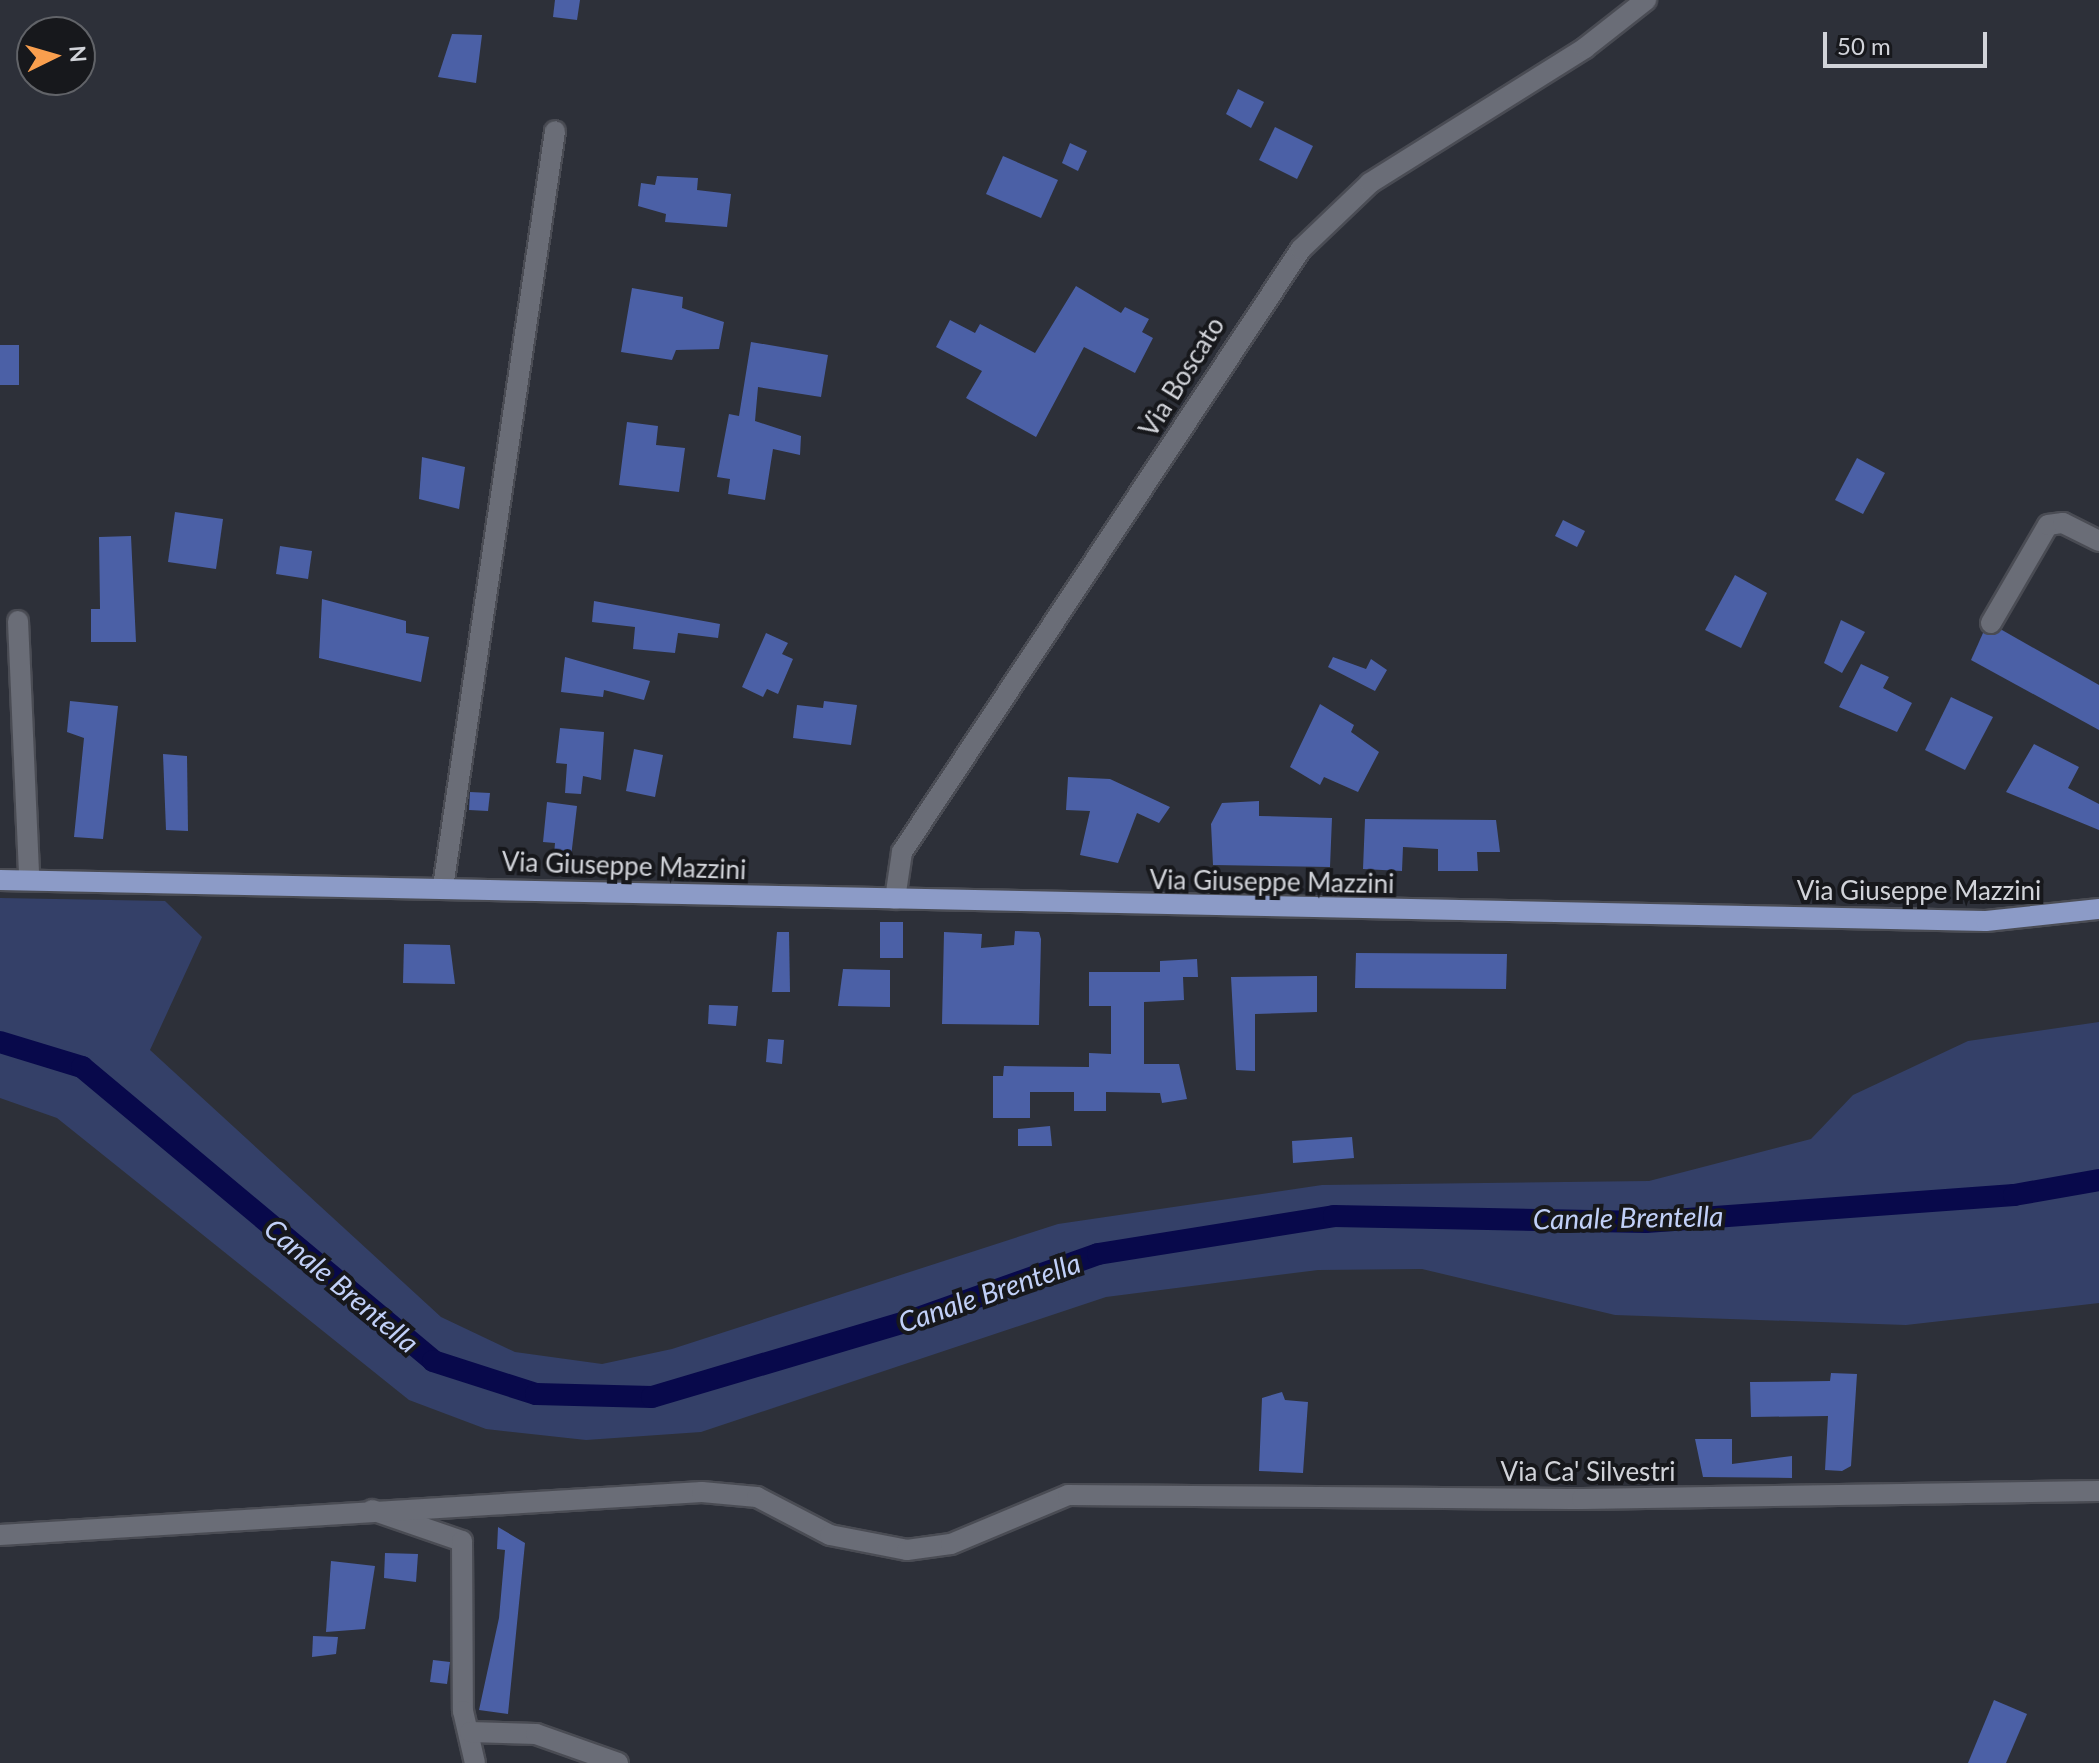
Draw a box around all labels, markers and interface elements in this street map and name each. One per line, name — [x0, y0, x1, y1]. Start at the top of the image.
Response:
north arrow — [16, 16, 96, 96]
scale bar — [1827, 16, 1991, 66]
text: 50 m — [1837, 31, 1891, 60]
text: N — [64, 44, 93, 64]
street label: Via Boscato — [1133, 311, 1231, 443]
street label: Via Giuseppe Mazzini — [501, 846, 747, 886]
street label: Via Giuseppe Mazzini — [1149, 864, 1395, 900]
street label: Via Giuseppe Mazzini — [1797, 875, 2041, 907]
water label: Canale Brentella — [1532, 1199, 1724, 1235]
water label: Canale Brentella — [258, 1211, 426, 1359]
water label: Canale Brentella — [893, 1245, 1085, 1339]
street label: Via Ca' Silvestri — [1501, 1456, 1675, 1488]

